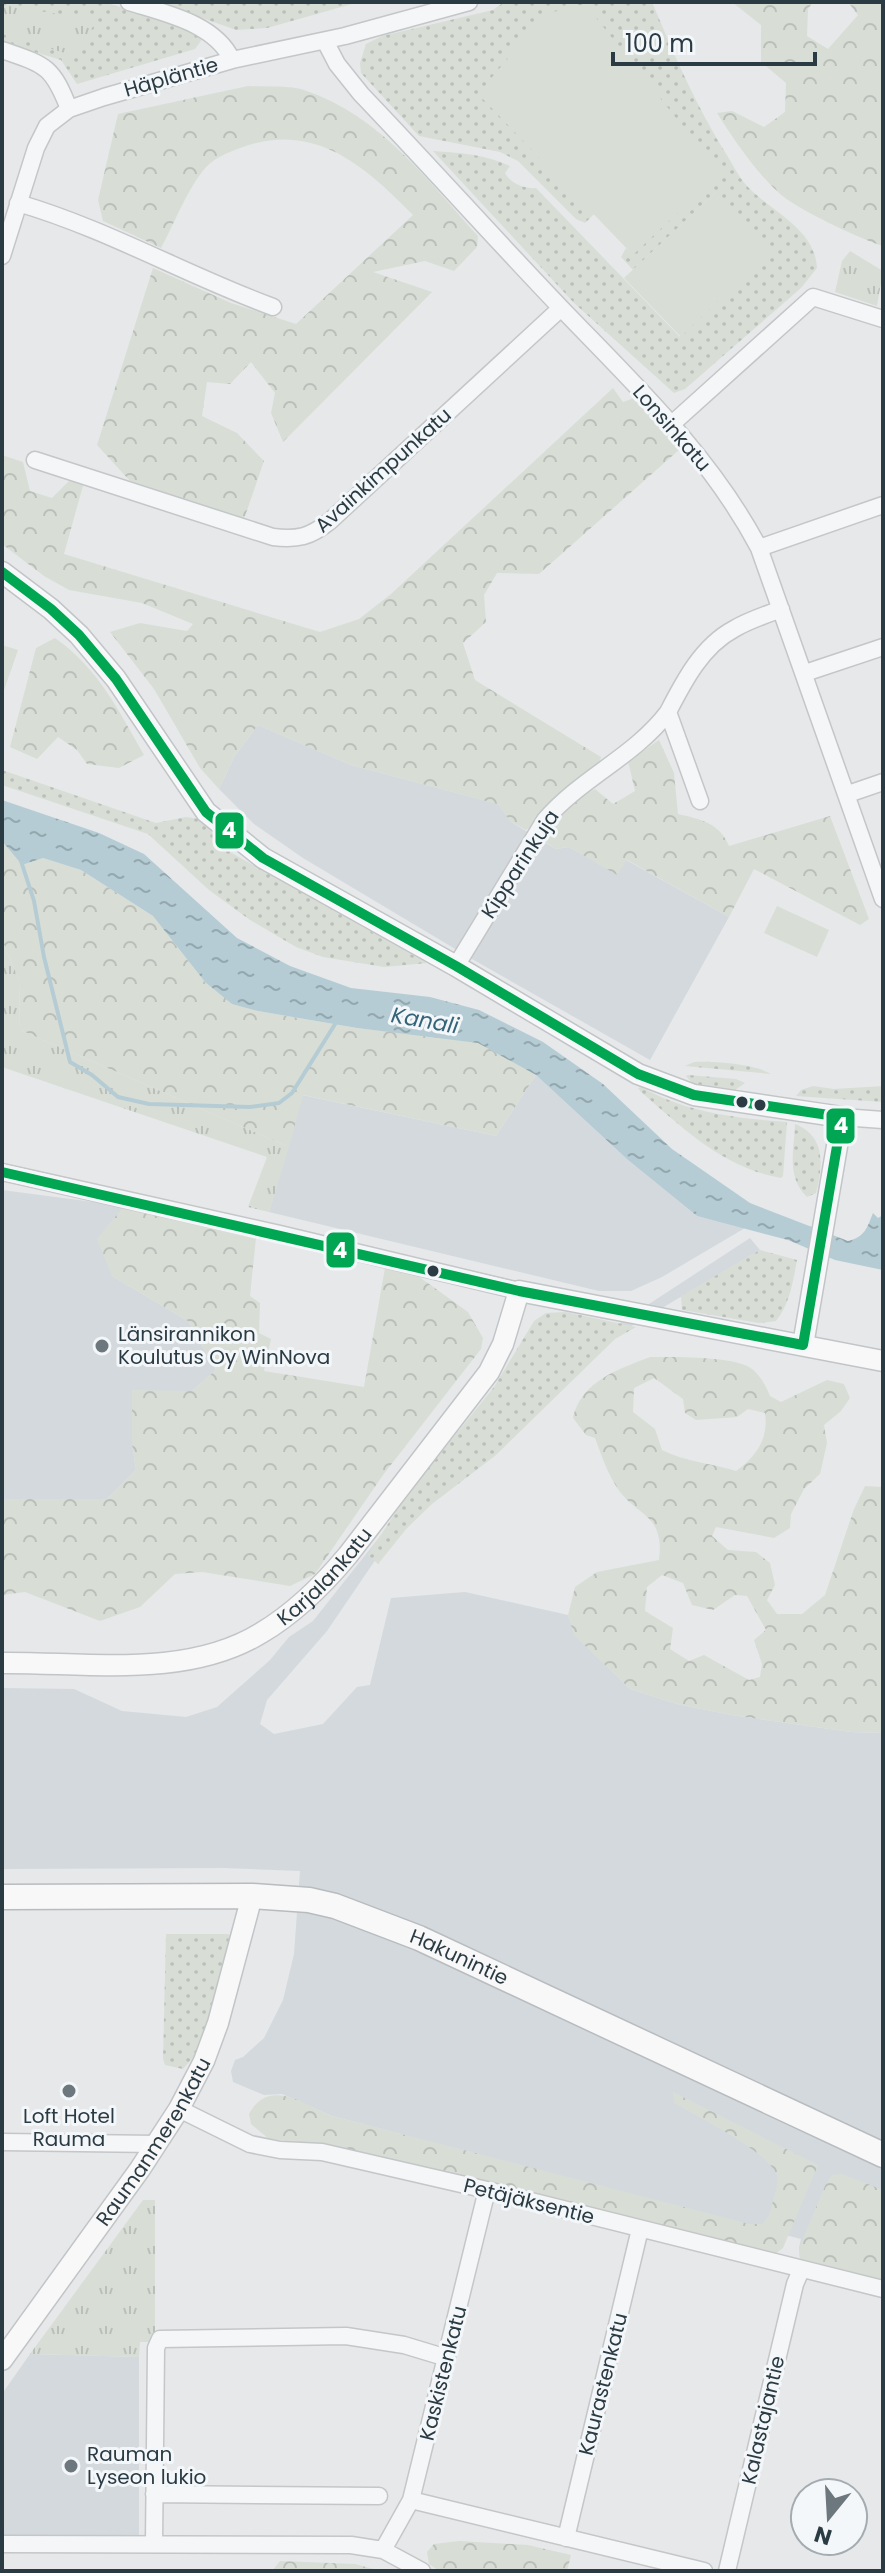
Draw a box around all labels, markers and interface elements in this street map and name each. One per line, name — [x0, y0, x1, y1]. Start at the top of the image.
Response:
scale bar — [613, 16, 815, 66]
text: 100 m — [625, 27, 694, 60]
street label: Häpläntie — [121, 50, 221, 104]
street label: Lonsinkatu — [627, 379, 717, 477]
street label: Avainkimpunkatu — [309, 401, 457, 539]
street label: Kipparinkuja — [474, 804, 566, 924]
line badge: 4 — [214, 811, 245, 850]
text: 4 — [222, 815, 237, 846]
water label: Kanali — [389, 999, 462, 1042]
unlabelled marker — [734, 1094, 750, 1110]
unlabelled marker — [752, 1097, 768, 1113]
line badge: 4 — [825, 1107, 856, 1145]
text: 4 — [834, 1110, 849, 1141]
line badge: 4 — [325, 1231, 356, 1269]
text: 4 — [333, 1235, 348, 1266]
unlabelled marker — [425, 1263, 441, 1279]
place label: Länsirannikon Koulutus Oy WinNova — [118, 1320, 330, 1371]
marker: Länsirannikon Koulutus Oy WinNova — [93, 1337, 111, 1355]
street label: Karjalankatu — [271, 1522, 378, 1632]
street label: Hakunintie — [406, 1922, 513, 1992]
street label: Raumanmerenkatu — [89, 2053, 217, 2232]
marker: Loft Hotel Rauma — [60, 2082, 78, 2100]
place label: Loft Hotel Rauma — [23, 2102, 115, 2153]
street label: Petäjäksentie — [461, 2171, 597, 2231]
street label: Kaskistenkatu — [413, 2303, 473, 2443]
street label: Kaurastenkatu — [572, 2310, 634, 2458]
street label: Kalastajantie — [735, 2353, 791, 2487]
place label: Rauman Lyseon lukio — [87, 2440, 206, 2491]
marker: Rauman Lyseon lukio — [62, 2457, 80, 2475]
north arrow — [789, 2477, 869, 2557]
text: N — [810, 2518, 836, 2553]

